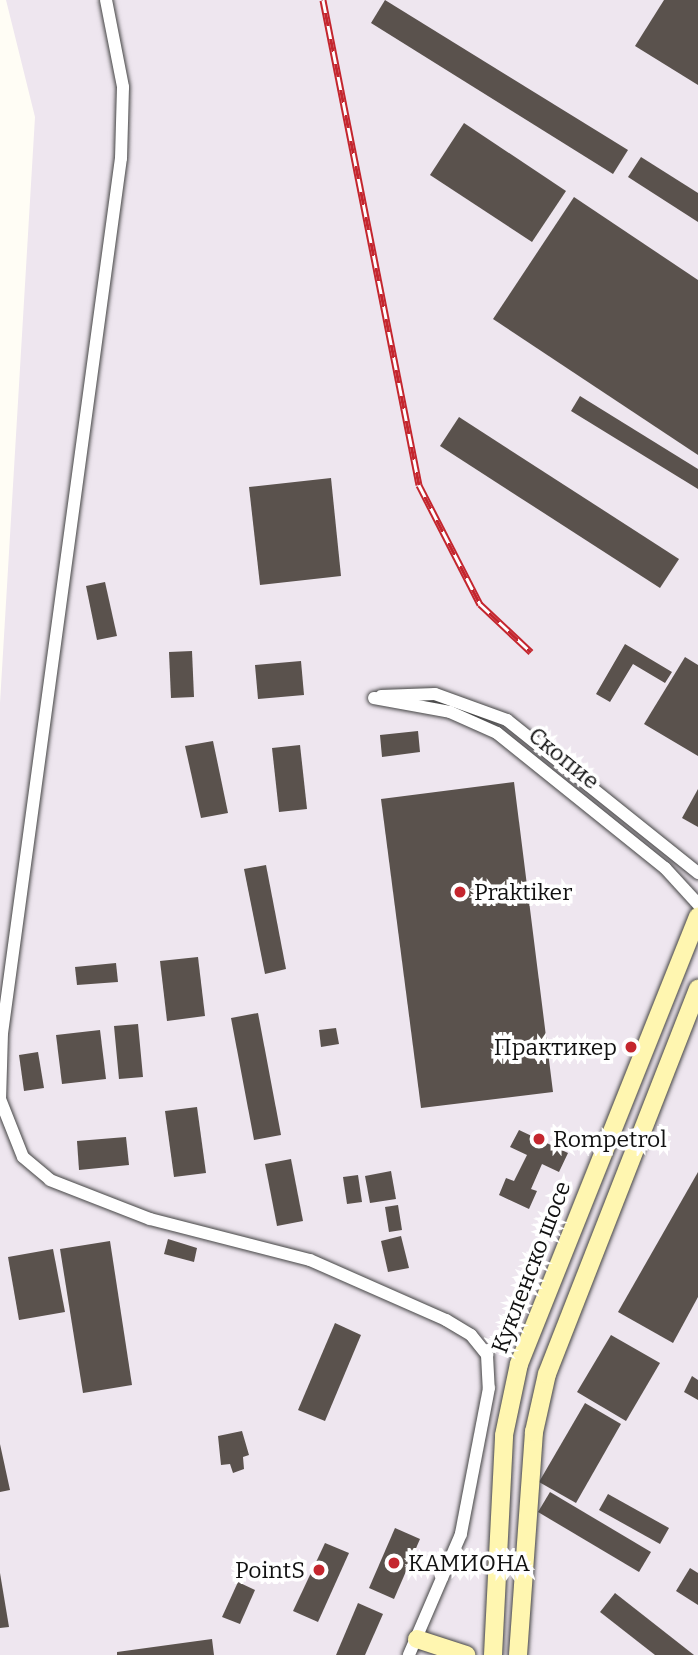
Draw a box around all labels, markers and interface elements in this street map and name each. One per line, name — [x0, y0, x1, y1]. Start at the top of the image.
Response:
street label: Скопие — [523, 721, 605, 795]
place label: Praktiker — [474, 878, 572, 906]
marker: Praktiker — [452, 884, 468, 900]
place label: Практикер — [494, 1033, 617, 1061]
marker: Практикер — [623, 1039, 639, 1055]
place label: Rompetrol — [553, 1125, 667, 1153]
marker: Rompetrol — [531, 1131, 547, 1147]
street label: Кукленско шосе — [486, 1177, 576, 1357]
place label: КАМИОНА — [408, 1549, 530, 1577]
marker: КАМИОНА — [386, 1555, 402, 1571]
place label: PointS — [235, 1556, 305, 1584]
marker: PointS — [311, 1562, 327, 1578]

